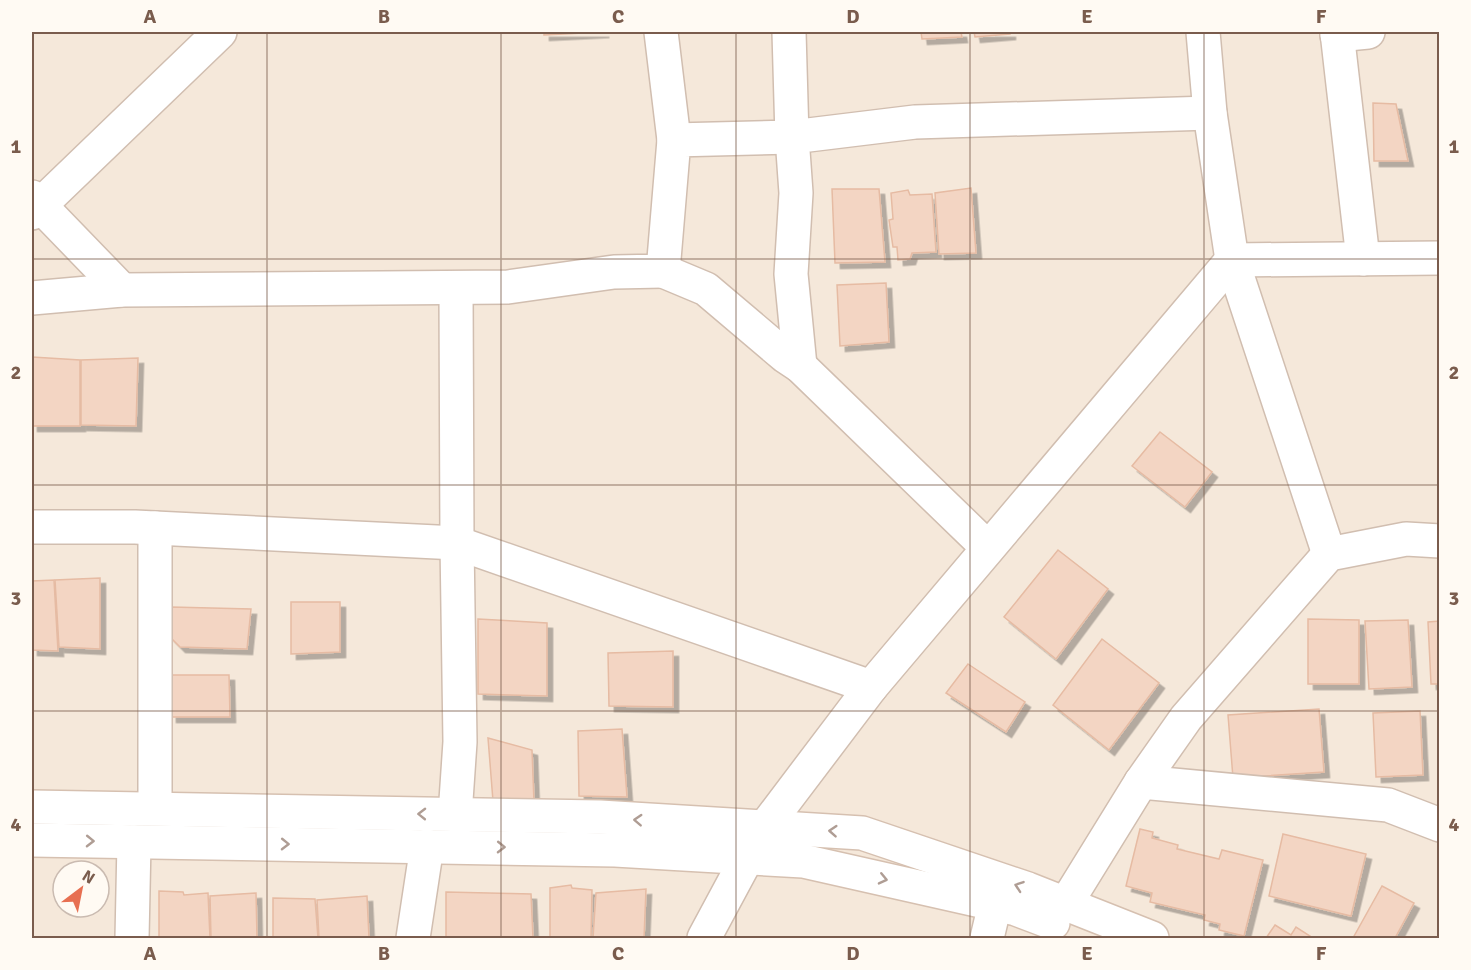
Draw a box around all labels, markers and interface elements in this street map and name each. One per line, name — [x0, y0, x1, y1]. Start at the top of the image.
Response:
text: A — [144, 4, 157, 29]
text: B — [378, 4, 390, 29]
text: C — [612, 4, 624, 29]
text: D — [846, 4, 860, 29]
text: E — [1081, 4, 1093, 29]
text: F — [1316, 4, 1327, 29]
text: 1 — [11, 134, 22, 159]
text: 1 — [1449, 134, 1460, 159]
text: 2 — [11, 360, 21, 385]
text: 2 — [1449, 360, 1459, 385]
text: 3 — [11, 586, 21, 611]
text: 3 — [1449, 586, 1459, 611]
one-way arrow — [418, 808, 427, 820]
text: 4 — [11, 812, 22, 837]
text: 4 — [1449, 812, 1460, 837]
one-way arrow — [634, 813, 643, 826]
one-way arrow — [828, 825, 837, 838]
one-way arrow — [85, 835, 94, 847]
one-way arrow — [280, 838, 289, 850]
one-way arrow — [496, 841, 505, 854]
north arrow — [51, 859, 111, 919]
text: N — [78, 866, 98, 889]
one-way arrow — [877, 872, 887, 885]
one-way arrow — [1014, 881, 1025, 893]
text: A — [144, 941, 157, 966]
text: B — [378, 941, 390, 966]
text: C — [612, 941, 624, 966]
text: D — [846, 941, 860, 966]
text: E — [1081, 941, 1093, 966]
text: F — [1316, 941, 1327, 966]

